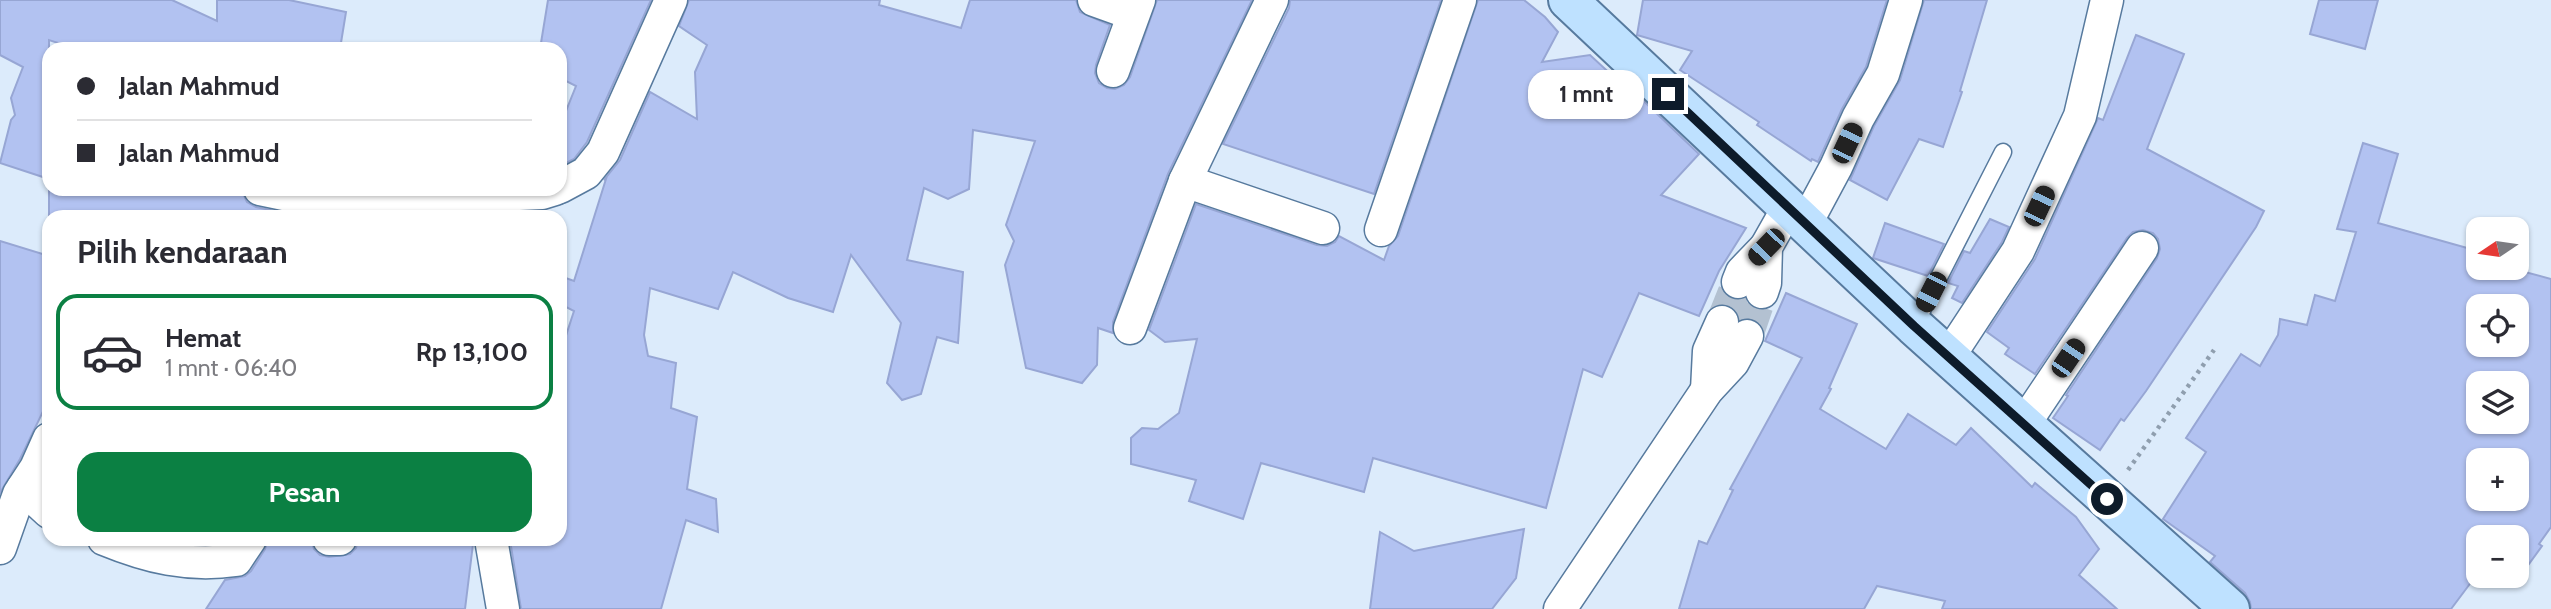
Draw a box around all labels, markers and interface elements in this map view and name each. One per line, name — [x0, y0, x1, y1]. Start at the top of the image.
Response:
text: Jalan Mahmud — [119, 70, 279, 102]
callout: 1 mnt — [1528, 70, 1644, 119]
route end — [1652, 78, 1684, 110]
text: 1 mnt — [1559, 80, 1613, 108]
car — [1829, 120, 1866, 166]
text: Jalan Mahmud — [119, 137, 279, 169]
car — [2021, 183, 2058, 229]
north arrow — [2466, 217, 2529, 280]
map controls — [2466, 217, 2529, 588]
car — [1744, 225, 1789, 269]
text: Pilih kendaraan — [77, 232, 288, 271]
car — [1913, 269, 1950, 315]
button: locate — [2466, 294, 2529, 357]
icon: car — [81, 321, 144, 384]
text: Hemat — [165, 322, 241, 354]
car — [2048, 335, 2089, 381]
text: Rp 13,100 — [416, 336, 528, 368]
text: 1 mnt · 06:40 — [165, 354, 297, 382]
button: layers — [2466, 371, 2529, 434]
button: + — [2466, 448, 2529, 511]
button: Pesan — [77, 452, 532, 532]
route start — [2091, 483, 2123, 515]
button: − — [2466, 525, 2529, 588]

